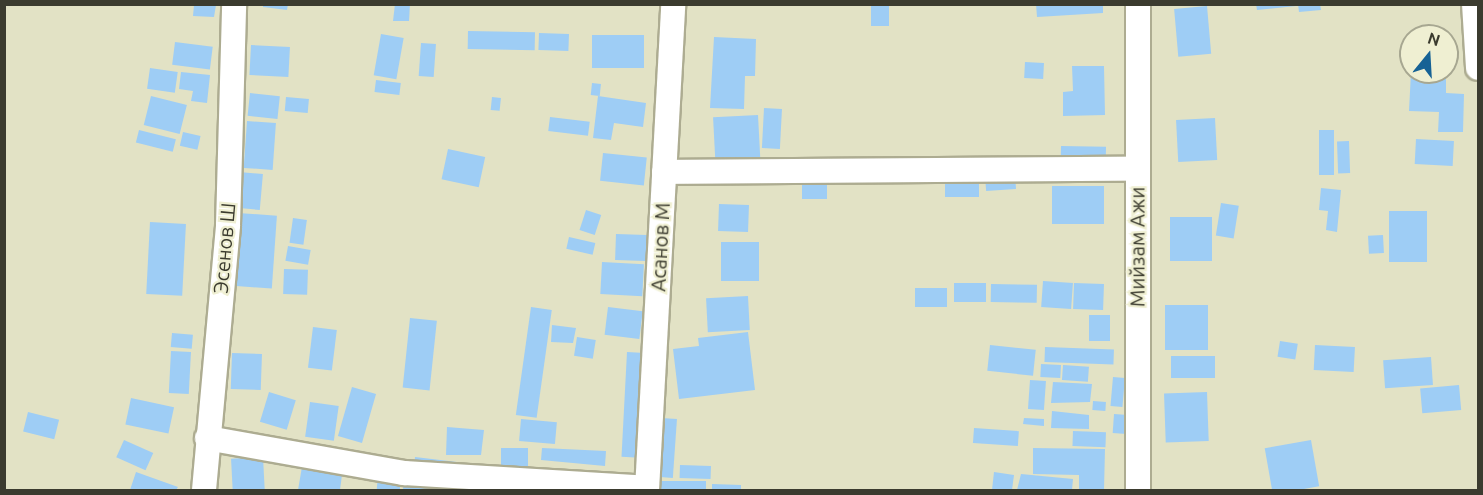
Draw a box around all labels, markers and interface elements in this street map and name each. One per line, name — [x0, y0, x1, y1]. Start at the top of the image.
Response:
north arrow — [1399, 24, 1459, 84]
text: N — [1425, 28, 1442, 49]
street label: Мийзам Ажи — [1125, 187, 1149, 307]
street label: Эсенов Ш — [208, 202, 240, 294]
street label: Асанов М — [646, 202, 674, 292]

